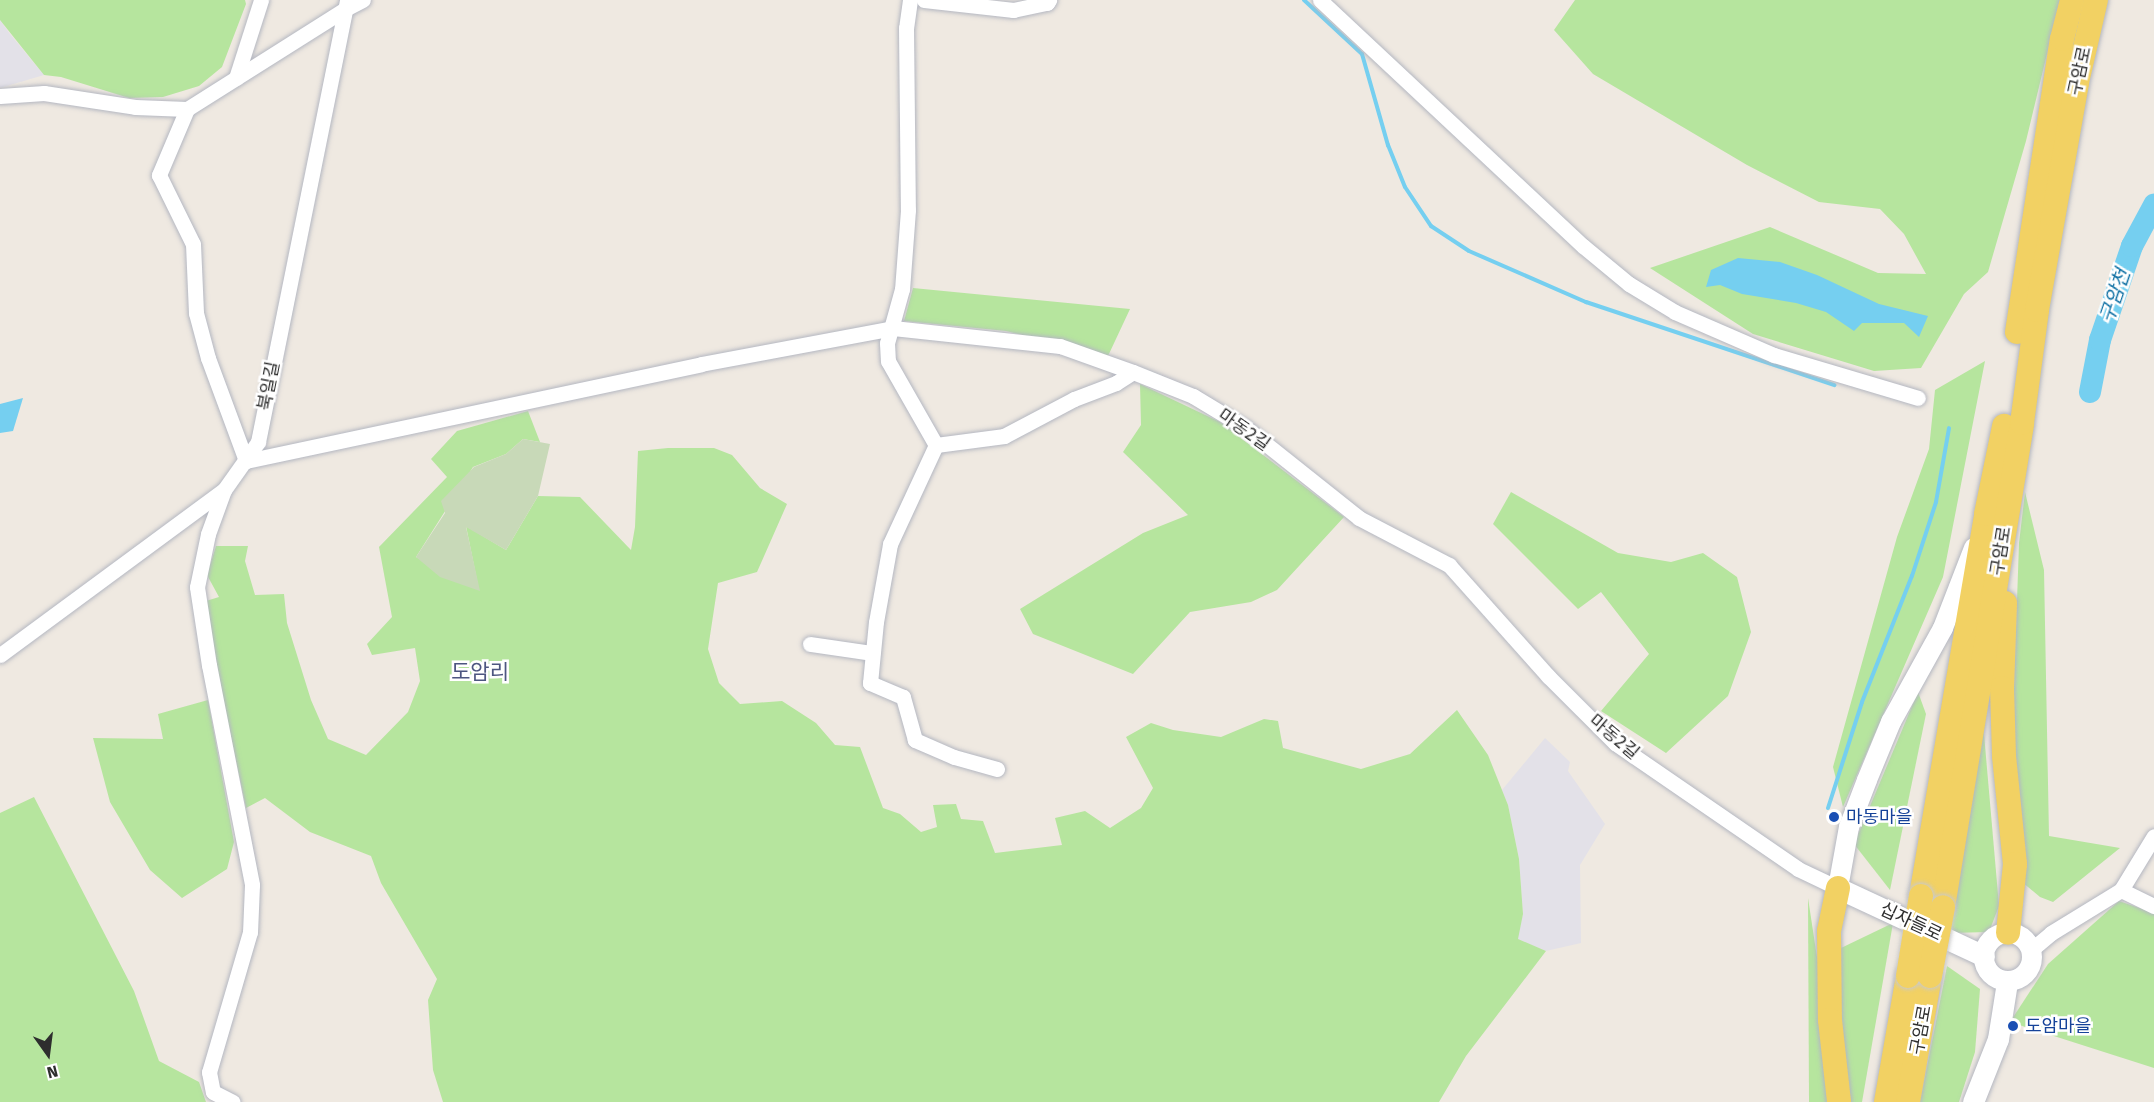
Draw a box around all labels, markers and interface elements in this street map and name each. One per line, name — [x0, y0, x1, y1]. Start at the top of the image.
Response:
street label: 구암로 — [2064, 44, 2096, 98]
water label: 구암천 — [2095, 266, 2135, 326]
street label: 북일길 — [254, 360, 284, 412]
street label: 마동2길 — [1214, 404, 1274, 456]
street label: 구암로 — [1986, 525, 2016, 577]
district label: 도암리 — [451, 659, 509, 685]
street label: 마동2길 — [1585, 710, 1643, 764]
place label: 마동마을 — [1846, 806, 1912, 828]
marker: 마동마을 — [1827, 810, 1841, 824]
street label: 십자들로 — [1876, 898, 1946, 946]
street label: 구암로 — [1906, 1004, 1936, 1056]
place label: 도암마을 — [2025, 1015, 2091, 1037]
marker: 도암마을 — [2006, 1019, 2020, 1033]
north arrow — [18, 1024, 78, 1084]
text: N — [45, 1061, 60, 1082]

